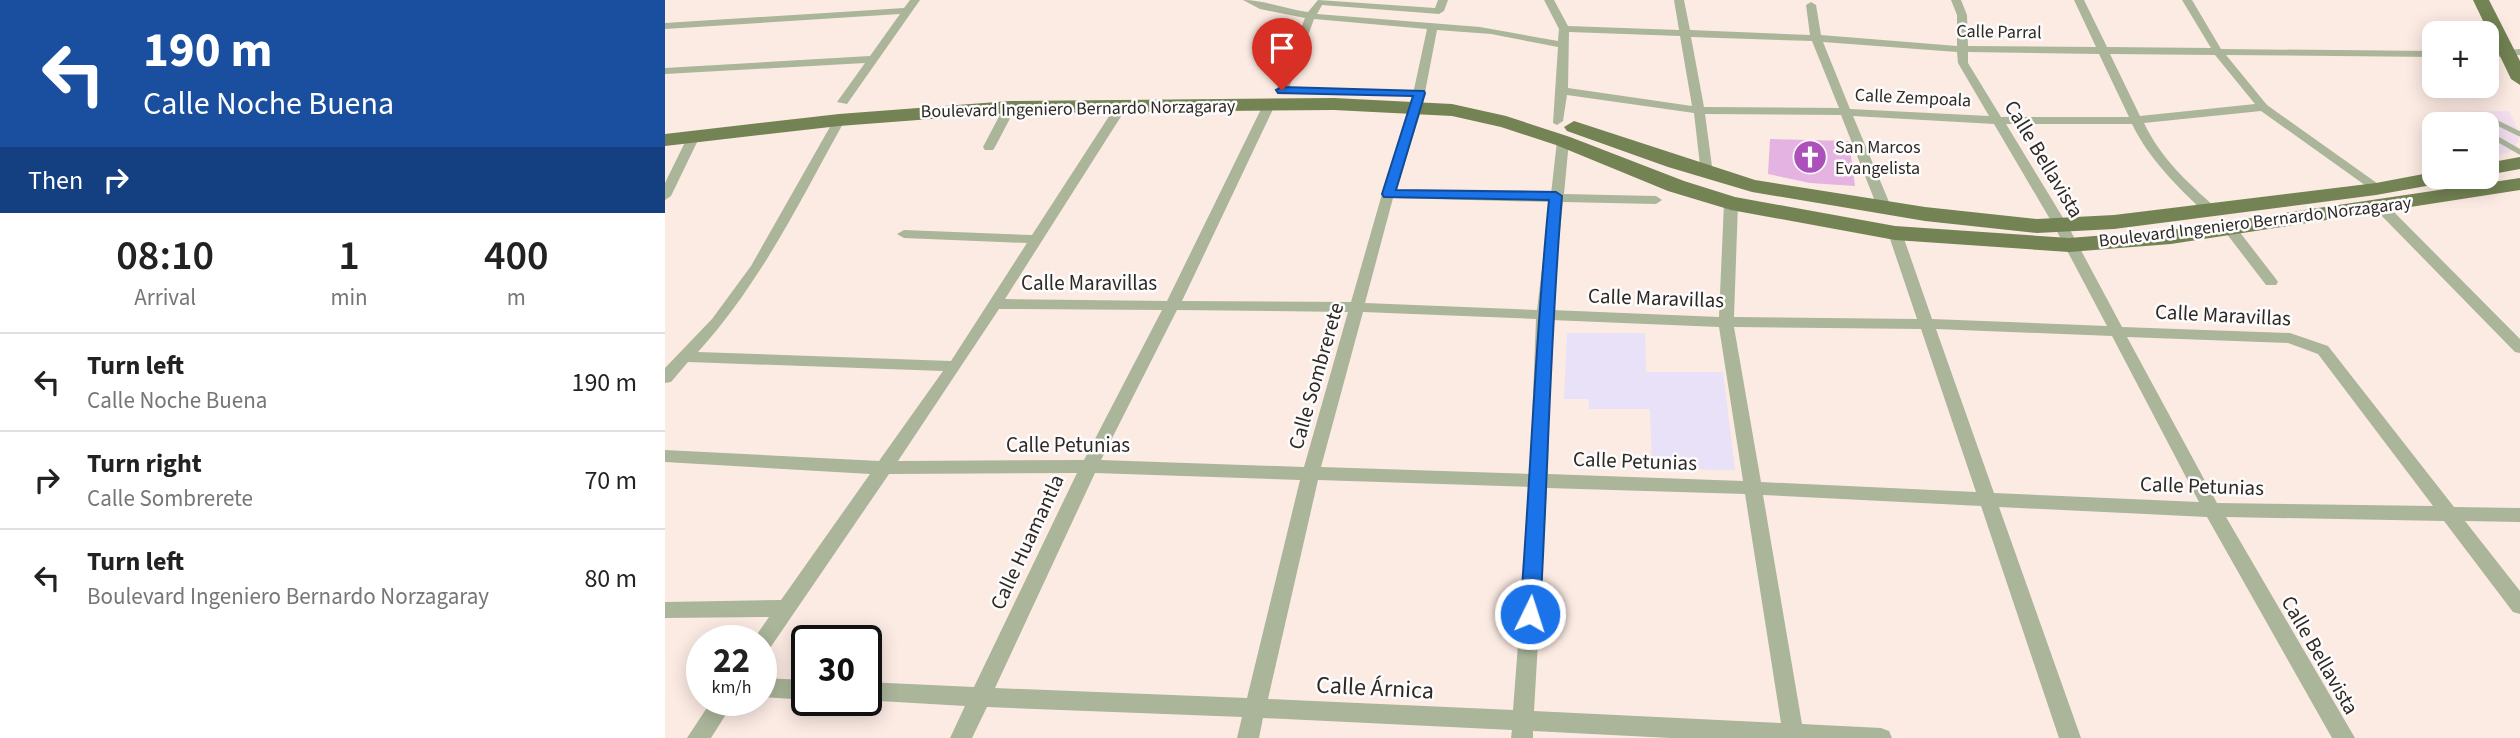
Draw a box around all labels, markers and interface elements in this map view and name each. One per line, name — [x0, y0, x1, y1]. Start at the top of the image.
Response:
text: 190 m — [143, 16, 272, 86]
pin — [1252, 18, 1312, 90]
street label: Calle Parral — [1956, 19, 2042, 45]
map controls — [2422, 21, 2499, 189]
button: + — [2422, 21, 2499, 98]
icon: left — [28, 28, 119, 119]
icon: arrive — [1263, 29, 1301, 67]
text: Calle Noche Buena — [143, 81, 394, 127]
street label: Calle Zempoala — [1854, 82, 1972, 114]
street label: Boulevard Ingeniero Bernardo Norzagaray — [921, 94, 1236, 124]
street label: Calle Bellavista — [1997, 94, 2091, 224]
button: − — [2422, 112, 2499, 189]
place label: San Marcos Evangelista — [1835, 135, 1920, 181]
church icon: San Marcos Evangelista — [1791, 138, 1829, 176]
icon: right — [97, 161, 135, 199]
text: Then — [28, 162, 83, 199]
street label: Boulevard Ingeniero Bernardo Norzagaray — [2097, 190, 2413, 254]
text: 08:10 — [116, 226, 214, 286]
text: 1 — [338, 226, 360, 286]
text: 400 — [484, 226, 549, 286]
street label: Calle Maravillas — [1021, 268, 1157, 298]
text: Arrival — [134, 281, 196, 314]
text: min — [330, 281, 368, 314]
text: m — [507, 281, 526, 314]
street label: Calle Maravillas — [1587, 281, 1725, 315]
street label: Calle Maravillas — [2154, 296, 2292, 334]
street label: Calle Sombrerete — [1281, 299, 1351, 453]
text: Turn left — [87, 347, 184, 384]
icon: left — [28, 363, 66, 401]
text: 190 m — [571, 364, 637, 401]
text: Calle Noche Buena — [87, 384, 267, 417]
street label: Calle Petunias — [1006, 430, 1130, 460]
street label: Calle Petunias — [1572, 444, 1698, 478]
text: Turn right — [87, 445, 202, 482]
icon: right — [28, 461, 66, 499]
text: 70 m — [584, 462, 637, 499]
street label: Calle Huamantla — [983, 469, 1071, 615]
street label: Calle Petunias — [2139, 469, 2265, 503]
text: Calle Sombrerete — [87, 482, 253, 515]
text: Turn left — [87, 543, 184, 580]
icon: left — [28, 559, 66, 597]
text: 80 m — [584, 560, 637, 597]
position arrow — [1493, 577, 1567, 651]
text: Boulevard Ingeniero Bernardo Norzagaray — [87, 580, 489, 613]
street label: Calle Bellavista — [2274, 590, 2366, 720]
speed limit sign: 30 — [791, 625, 882, 716]
text: 22 — [713, 636, 750, 686]
street label: Calle Árnica — [1315, 667, 1435, 709]
text: km/h — [712, 675, 751, 700]

